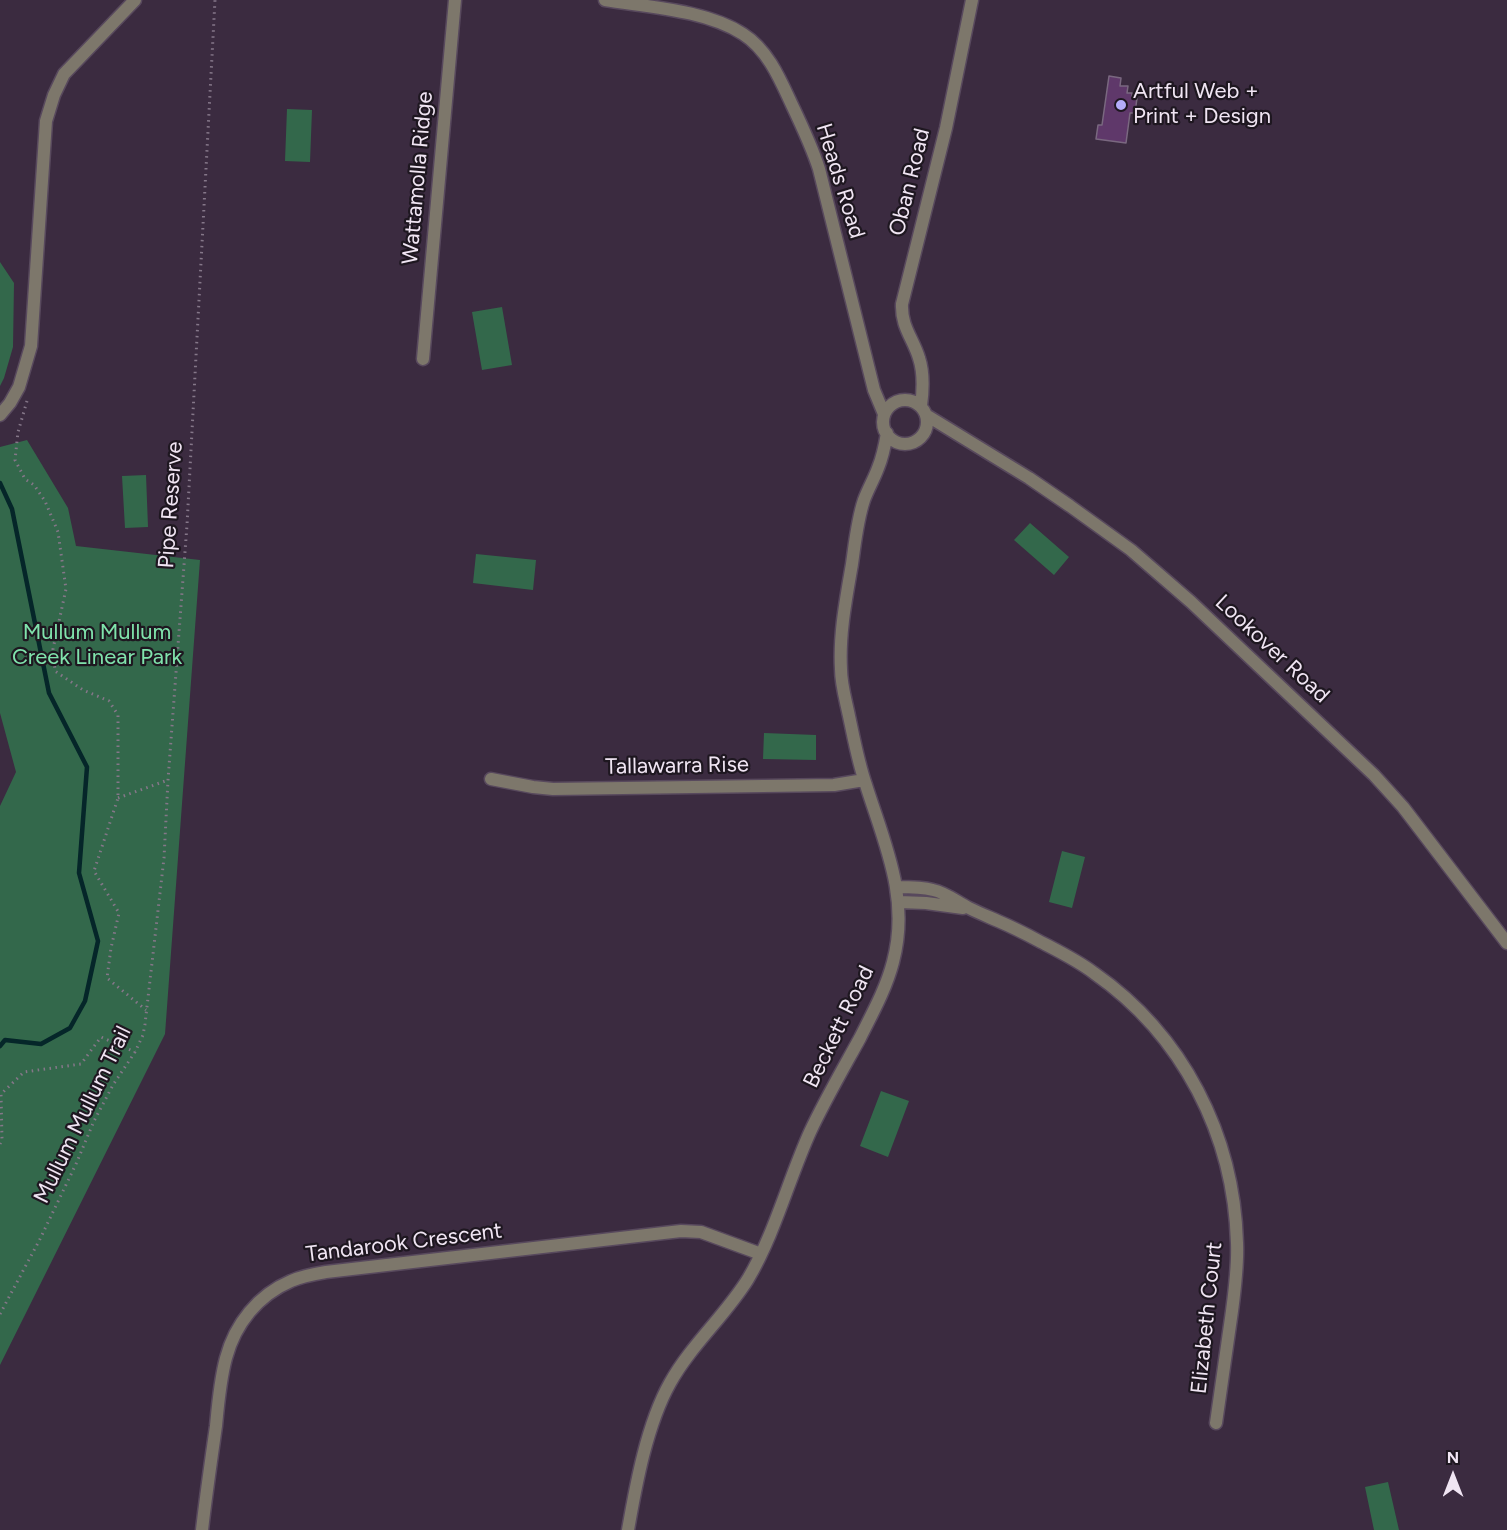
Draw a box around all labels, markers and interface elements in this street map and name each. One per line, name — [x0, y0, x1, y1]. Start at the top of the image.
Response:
place label: Artful Web + Print + Design — [1133, 79, 1271, 130]
street label: Wattamolla Ridge — [397, 90, 439, 266]
marker: Artful Web + Print + Design — [1114, 98, 1128, 112]
street label: Heads Road — [810, 120, 870, 242]
street label: Oban Road — [884, 126, 936, 238]
street label: Pipe Reserve — [153, 441, 189, 569]
street label: Lookover Road — [1209, 589, 1335, 709]
park label: Mullum Mullum Creek Linear Park — [12, 620, 182, 672]
street label: Tallawarra Rise — [605, 752, 749, 780]
street label: Beckett Road — [798, 962, 880, 1092]
street label: Mullum Mullum Trail — [29, 1022, 137, 1208]
street label: Tandarook Crescent — [304, 1218, 504, 1268]
street label: Elizabeth Court — [1186, 1241, 1228, 1395]
north arrow — [1423, 1446, 1483, 1506]
text: N — [1447, 1448, 1459, 1467]

